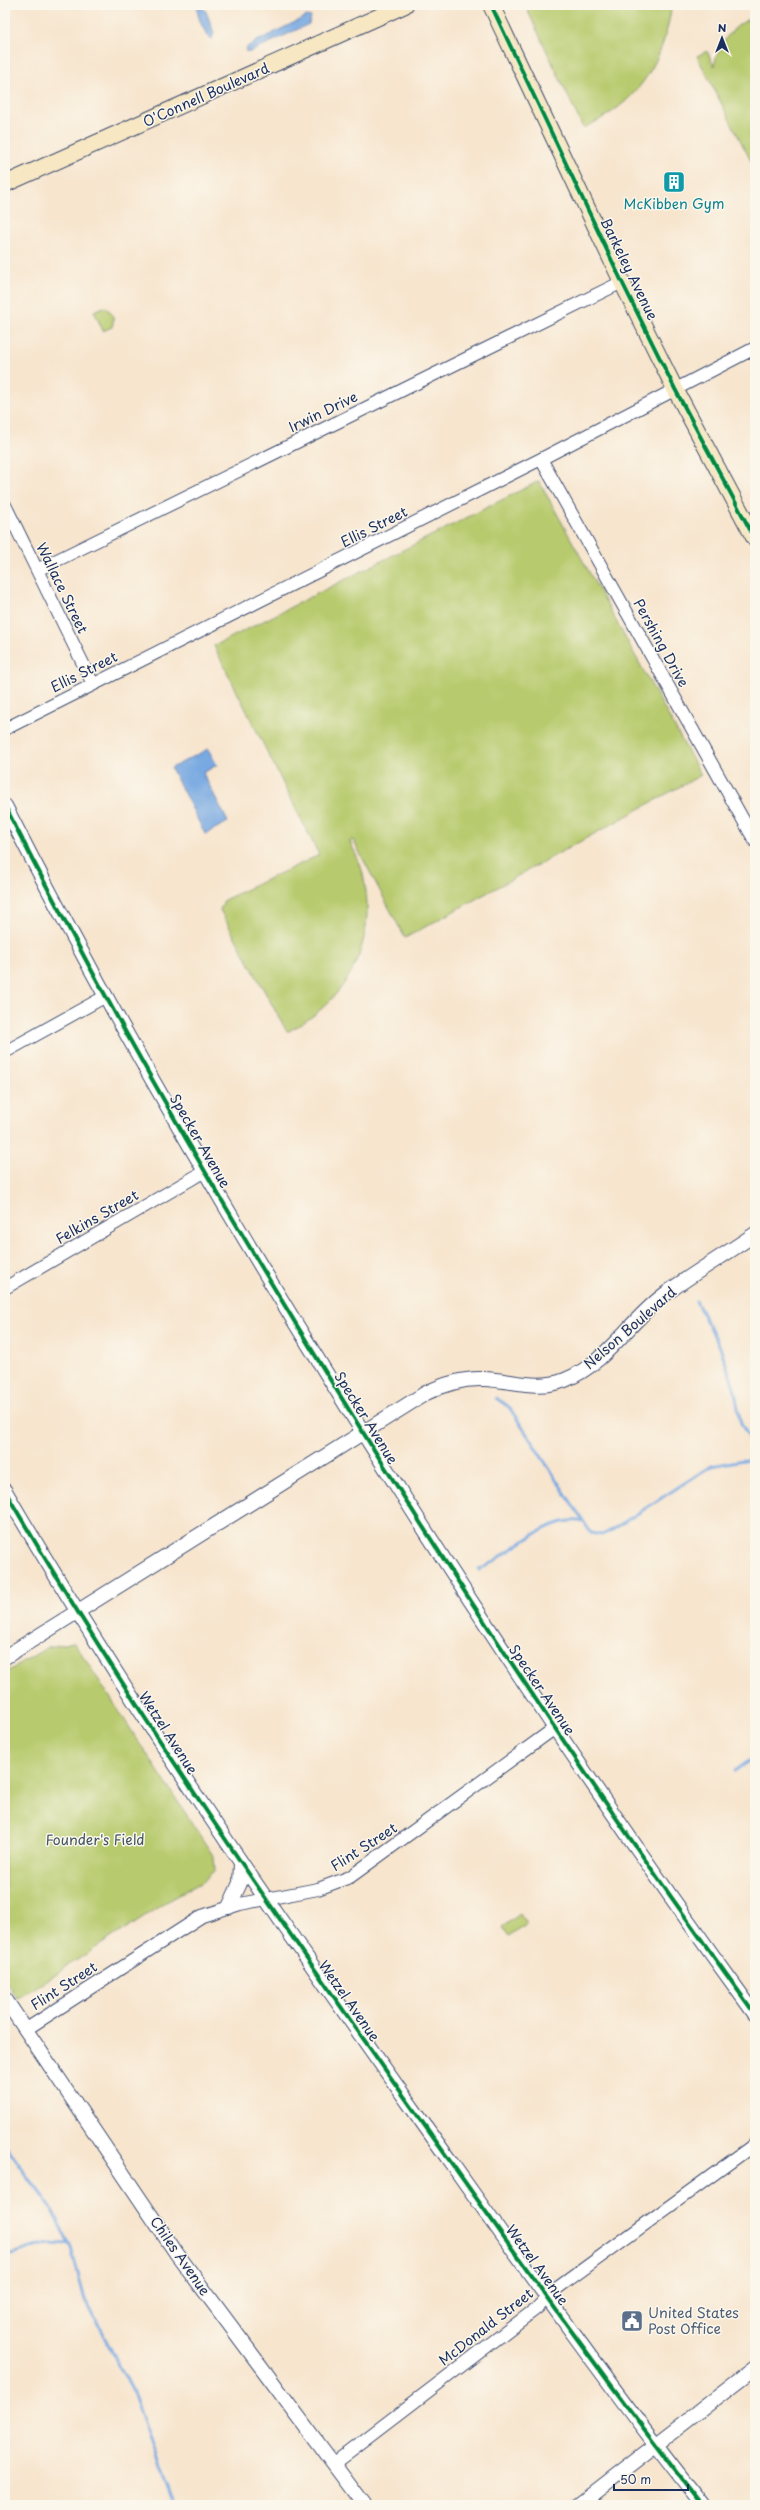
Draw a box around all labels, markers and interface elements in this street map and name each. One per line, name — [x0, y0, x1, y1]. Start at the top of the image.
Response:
north arrow — [702, 18, 742, 58]
text: N — [718, 19, 727, 36]
street label: O'Connell Boulevard — [139, 57, 273, 132]
building icon: McKibben Gym — [661, 169, 687, 195]
place label: McKibben Gym — [624, 193, 724, 214]
street label: Barkeley Avenue — [596, 214, 664, 324]
street label: Irwin Drive — [285, 386, 361, 437]
street label: Ellis Street — [337, 501, 411, 552]
street label: Wallace Street — [31, 539, 94, 637]
street label: Pershing Drive — [629, 595, 694, 691]
street label: Ellis Street — [47, 646, 121, 697]
street label: Specker Avenue — [165, 1090, 236, 1192]
street label: Felkins Street — [51, 1184, 142, 1249]
street label: Nelson Boulevard — [579, 1281, 681, 1374]
street label: Specker Avenue — [330, 1367, 404, 1468]
street label: Specker Avenue — [504, 1640, 581, 1740]
street label: Wetzel Avenue — [134, 1687, 203, 1779]
street label: Flint Street — [326, 1817, 401, 1876]
park label: Founder's Field — [45, 1829, 145, 1850]
street label: Flint Street — [26, 1956, 101, 2015]
street label: Wetzel Avenue — [314, 1956, 385, 2046]
street label: Chiles Avenue — [145, 2212, 216, 2300]
street label: Wetzel Avenue — [501, 2220, 574, 2310]
street label: McDonald Street — [434, 2283, 538, 2370]
place label: United States Post Office — [648, 2302, 739, 2339]
public building icon: United States Post Office — [619, 2308, 645, 2334]
scale bar — [614, 2466, 688, 2492]
text: 50 m — [620, 2470, 651, 2488]

